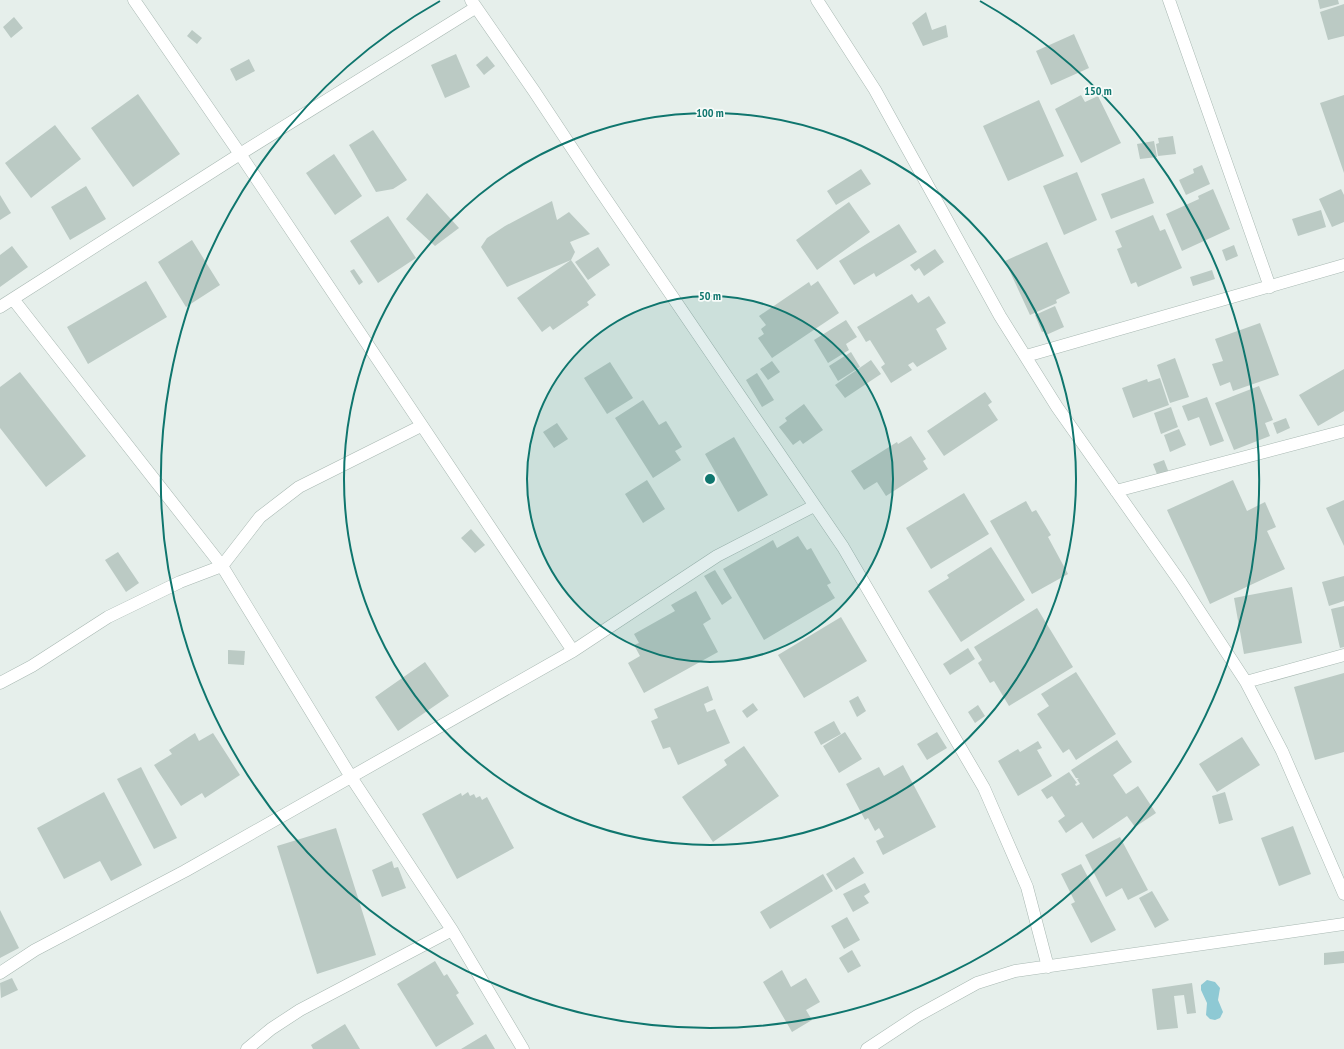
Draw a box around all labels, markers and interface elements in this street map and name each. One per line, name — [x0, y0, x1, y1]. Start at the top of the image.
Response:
text: 150 m — [1084, 83, 1112, 98]
text: 100 m — [696, 105, 724, 120]
text: 50 m — [699, 288, 721, 303]
centre of rings — [703, 472, 717, 486]

